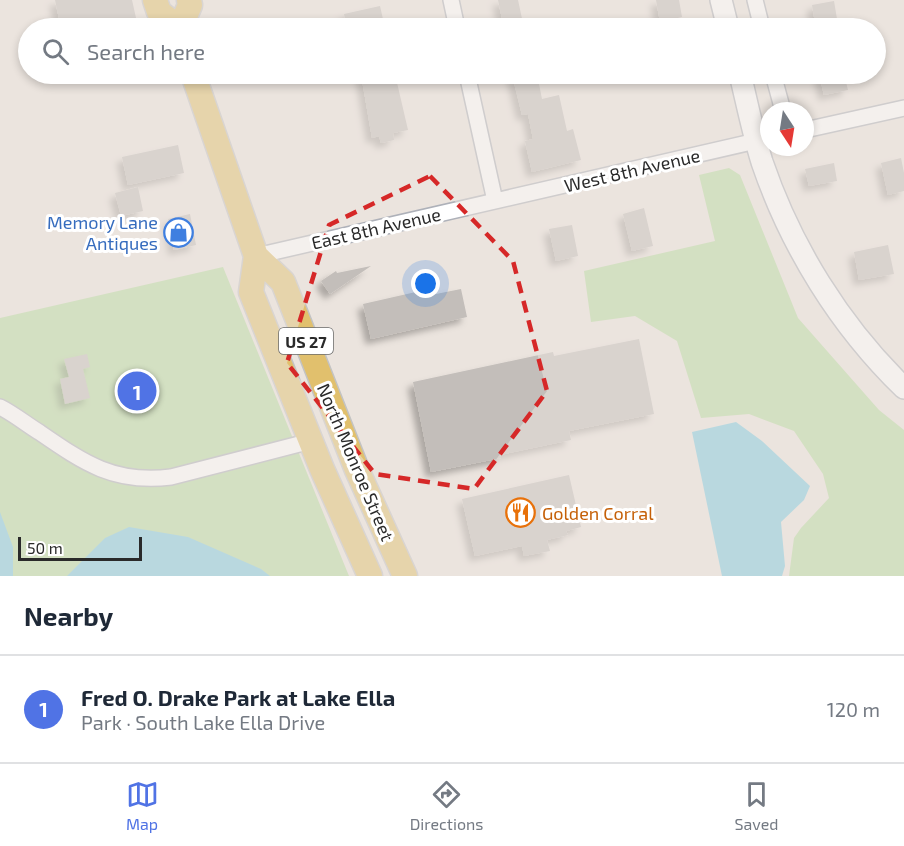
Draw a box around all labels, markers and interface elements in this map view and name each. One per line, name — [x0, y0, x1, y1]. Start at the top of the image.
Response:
search box — [18, 18, 886, 84]
icon: search — [39, 35, 72, 68]
text: Search here — [87, 38, 205, 64]
north arrow — [760, 102, 814, 156]
street label: West 8th Avenue — [562, 144, 702, 196]
street label: East 8th Avenue — [309, 202, 443, 254]
place label: Memory Lane Antiques — [47, 211, 158, 254]
shop icon: Memory Lane Antiques — [163, 216, 195, 248]
your location — [411, 269, 440, 298]
road number: US 27 — [279, 328, 333, 354]
pin: 1 — [118, 368, 156, 414]
street label: North Monroe Street — [313, 380, 399, 544]
restaurant icon: Golden Corral — [505, 497, 537, 529]
place label: Golden Corral — [542, 502, 654, 524]
scale bar — [18, 534, 142, 562]
text: 50 m — [27, 538, 63, 557]
text: Nearby — [24, 600, 113, 631]
text: Fred O. Drake Park at Lake Ella — [81, 684, 395, 710]
text: 1 — [39, 697, 48, 721]
text: 120 m — [827, 697, 880, 721]
text: Park · South Lake Ella Drive — [81, 710, 325, 734]
tab: Map — [126, 778, 159, 833]
tab: Directions — [410, 778, 483, 833]
tab: Saved — [735, 778, 778, 833]

